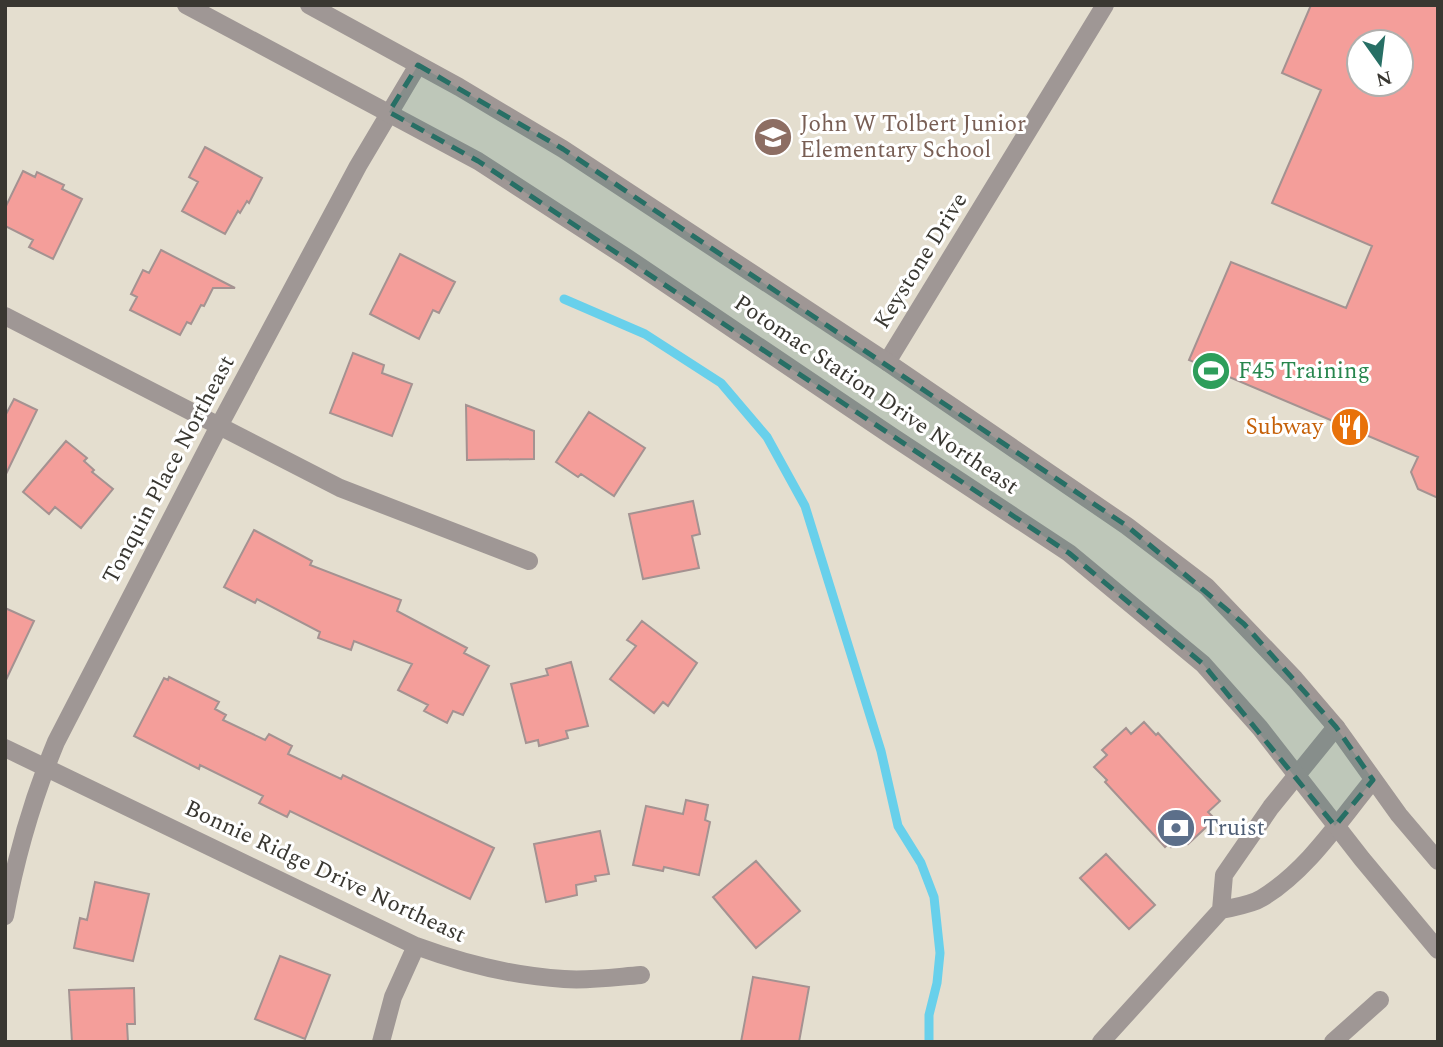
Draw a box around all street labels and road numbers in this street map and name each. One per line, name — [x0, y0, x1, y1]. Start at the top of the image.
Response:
street label: Keystone Drive — [865, 186, 977, 336]
street label: Potomac Station Drive Northeast — [726, 286, 1026, 504]
street label: Tonquin Place Northeast — [94, 349, 244, 591]
street label: Bonnie Ridge Drive Northeast — [179, 791, 471, 953]

